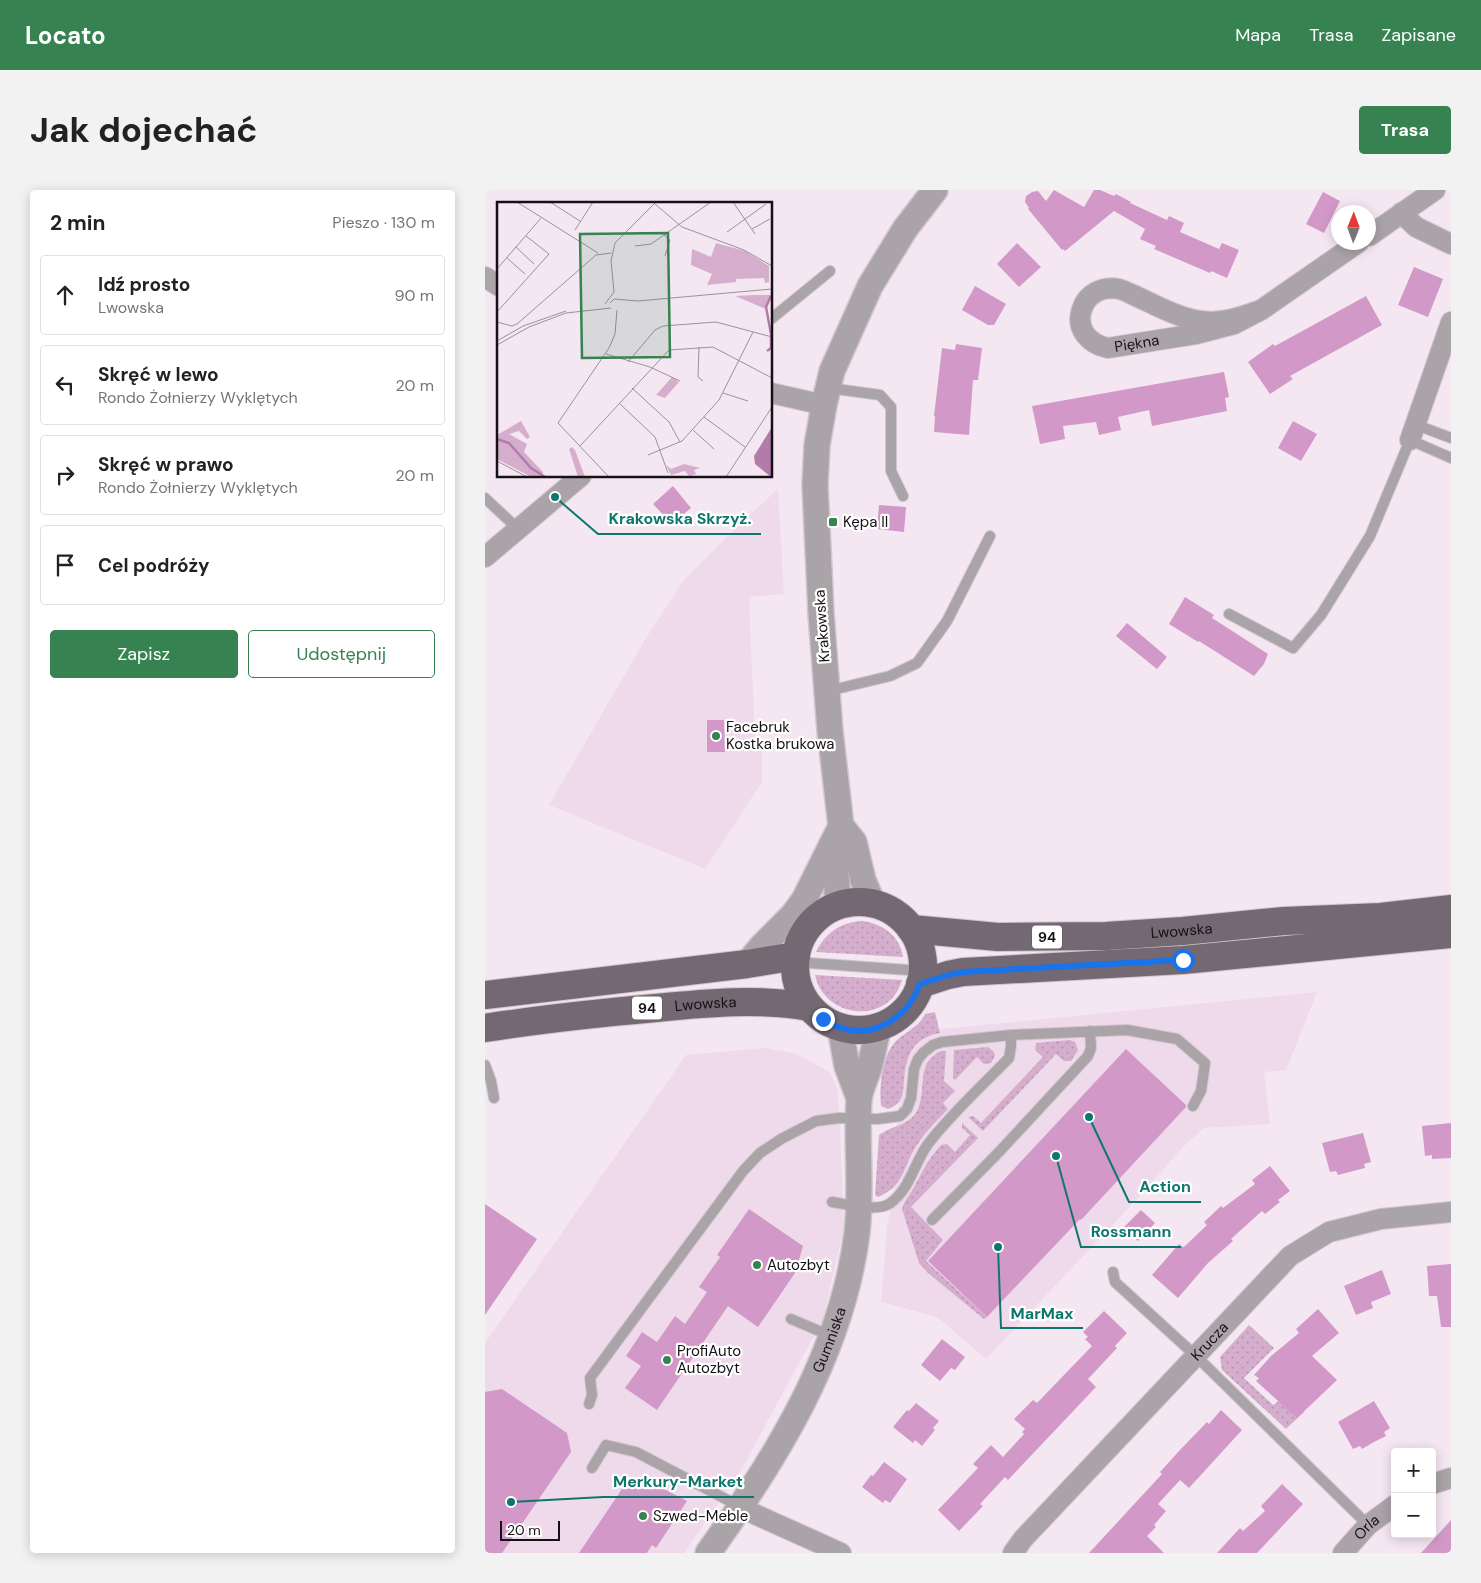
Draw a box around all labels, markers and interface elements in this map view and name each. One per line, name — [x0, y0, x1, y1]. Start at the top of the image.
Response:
text: Locato — [25, 20, 106, 51]
text: Mapa — [1235, 23, 1281, 47]
text: Trasa — [1309, 23, 1353, 47]
text: Zapisane — [1381, 23, 1456, 47]
button: Trasa — [1359, 106, 1451, 154]
text: Jak dojechać — [30, 107, 257, 153]
inset map — [497, 202, 773, 478]
north arrow — [1331, 205, 1376, 250]
text: 2 min — [50, 209, 106, 237]
text: Pieszo · 130 m — [332, 212, 435, 233]
text: Idź prosto — [98, 272, 190, 297]
icon: ahead — [51, 281, 79, 309]
text: 90 m — [394, 285, 434, 306]
text: Lwowska — [98, 297, 164, 318]
street label: Piękna — [1113, 330, 1161, 357]
text: Skręć w lewo — [98, 362, 219, 387]
icon: left — [51, 371, 79, 399]
text: 20 m — [395, 375, 434, 396]
text: Rondo Żołnierzy Wyklętych — [98, 387, 298, 408]
text: Skręć w prawo — [98, 452, 234, 477]
icon: right — [51, 461, 79, 489]
text: 20 m — [395, 465, 434, 486]
text: Rondo Żołnierzy Wyklętych — [98, 477, 298, 498]
callout: Krakowska Skrzyż. — [598, 503, 761, 534]
text: Krakowska Skrzyż. — [609, 508, 751, 529]
place label: Kępa II — [843, 512, 888, 532]
marker: Kępa II — [827, 516, 839, 528]
icon: arrive — [51, 551, 79, 579]
text: Cel podróży — [98, 553, 209, 578]
street label: Krakowska — [809, 589, 835, 663]
button: Zapisz — [50, 630, 238, 678]
button: Udostępnij — [248, 630, 435, 678]
place label: Facebruk Kostka brukowa — [726, 717, 834, 754]
marker: Facebruk Kostka brukowa — [710, 730, 722, 742]
street label: Lwowska — [1150, 918, 1213, 943]
road number: 94 — [1032, 926, 1062, 949]
route start — [1172, 949, 1195, 972]
street label: Lwowska — [674, 992, 737, 1016]
road number: 94 — [632, 996, 662, 1020]
route end — [812, 1008, 835, 1031]
callout: Action — [1129, 1171, 1201, 1202]
text: Action — [1139, 1176, 1191, 1197]
callout: Rossmann — [1081, 1216, 1181, 1247]
text: Rossmann — [1091, 1221, 1171, 1242]
place label: Autozbyt — [767, 1255, 830, 1275]
marker: Autozbyt — [751, 1259, 763, 1271]
callout: MarMax — [1001, 1297, 1083, 1328]
text: MarMax — [1011, 1303, 1073, 1324]
street label: Gumniska — [808, 1305, 851, 1376]
street label: Krucza — [1186, 1318, 1233, 1365]
place label: ProfiAuto Autozbyt — [677, 1341, 741, 1378]
marker: ProfiAuto Autozbyt — [661, 1354, 673, 1366]
map controls — [1391, 1448, 1436, 1538]
button: + — [1391, 1448, 1436, 1493]
callout: Merkury-Market — [603, 1466, 754, 1497]
text: Merkury-Market — [613, 1471, 743, 1492]
button: − — [1391, 1493, 1436, 1538]
place label: Szwed-Meble — [653, 1506, 748, 1526]
marker: Szwed-Meble — [637, 1510, 649, 1522]
street label: Orla — [1349, 1510, 1383, 1544]
scale bar — [500, 1518, 560, 1541]
text: 20 m — [507, 1521, 541, 1539]

